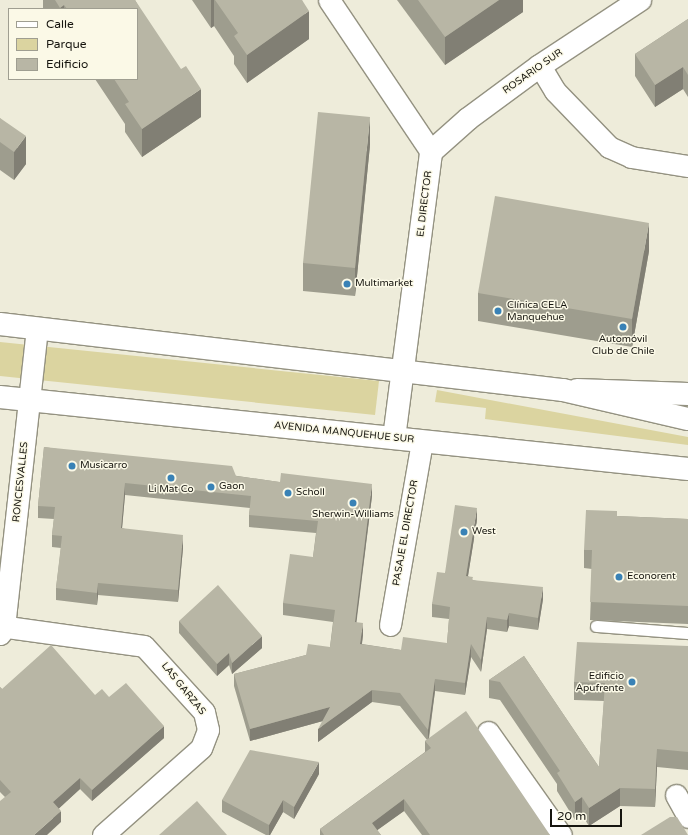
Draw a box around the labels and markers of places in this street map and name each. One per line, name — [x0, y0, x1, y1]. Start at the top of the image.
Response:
place label: Multimarket — [355, 278, 413, 290]
marker: Multimarket — [342, 279, 352, 289]
place label: Clínica CELA Manquehue — [507, 299, 567, 322]
marker: Clínica CELA Manquehue — [492, 305, 504, 317]
marker: Automóvil Club de Chile — [618, 322, 628, 332]
place label: Automóvil Club de Chile — [592, 333, 654, 356]
place label: Musicarro — [80, 460, 127, 472]
marker: Musicarro — [67, 461, 77, 471]
marker: Li Mat Co — [166, 473, 176, 483]
place label: Gaon — [219, 481, 244, 493]
marker: Gaon — [206, 482, 216, 492]
place label: Li Mat Co — [148, 484, 194, 496]
place label: Scholl — [296, 487, 325, 499]
marker: Scholl — [283, 488, 293, 498]
marker: Sherwin-Williams — [348, 498, 358, 508]
place label: Sherwin-Williams — [312, 509, 394, 521]
place label: West — [472, 526, 496, 538]
marker: West — [459, 527, 469, 537]
place label: Econorent — [627, 571, 676, 583]
marker: Econorent — [614, 572, 624, 582]
place label: Edificio Apufrente — [576, 670, 624, 694]
marker: Edificio Apufrente — [627, 677, 637, 687]

